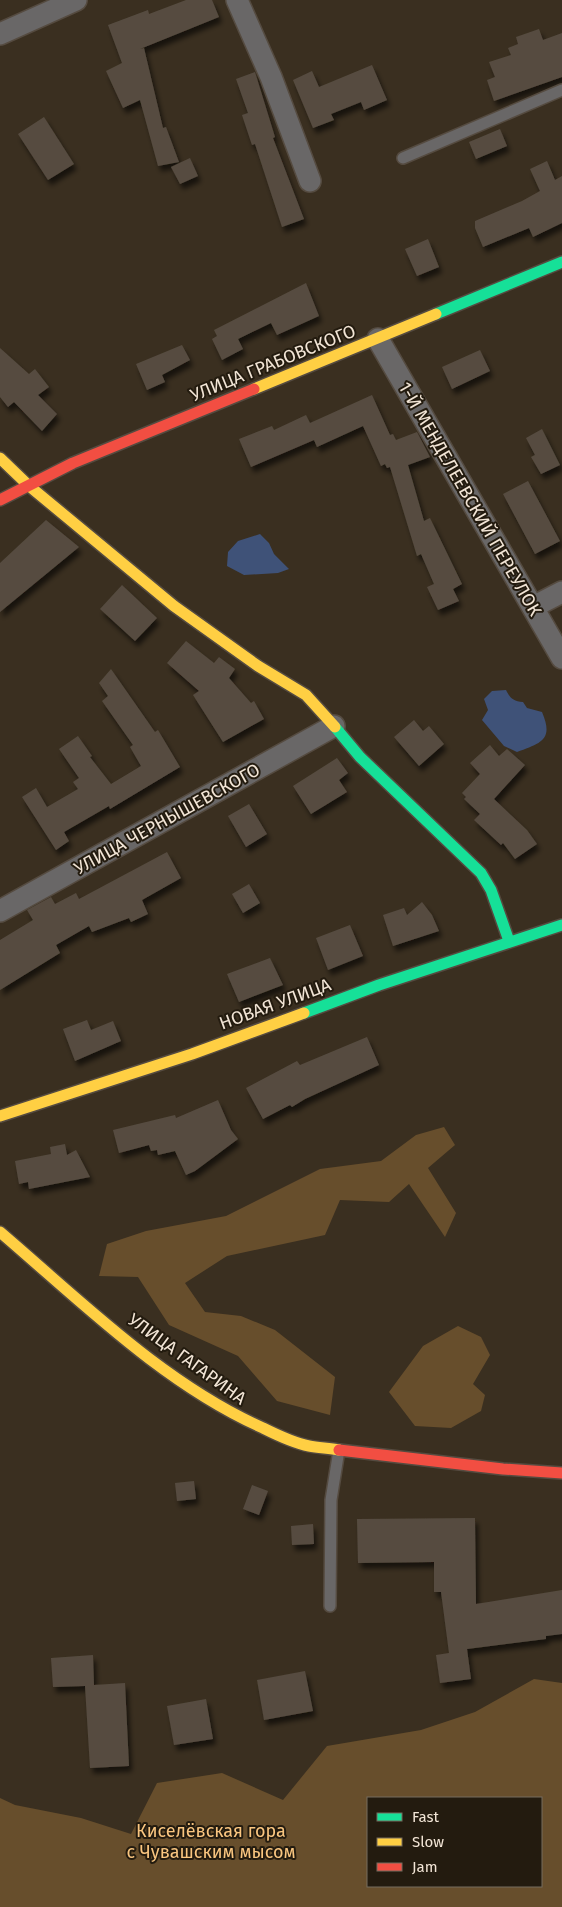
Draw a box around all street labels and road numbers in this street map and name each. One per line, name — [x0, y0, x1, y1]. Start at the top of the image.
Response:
street label: УЛИЦА ГРАБОВСКОГО — [187, 320, 359, 406]
street label: 1-Й МЕНДЕЛЕЕВСКИЙ ПЕРЕУЛОК — [394, 378, 546, 620]
street label: УЛИЦА ЧЕРНЫШЕВСКОГО — [70, 759, 264, 879]
street label: НОВАЯ УЛИЦА — [216, 973, 335, 1034]
street label: УЛИЦА ГАГАРИНА — [123, 1309, 251, 1410]

